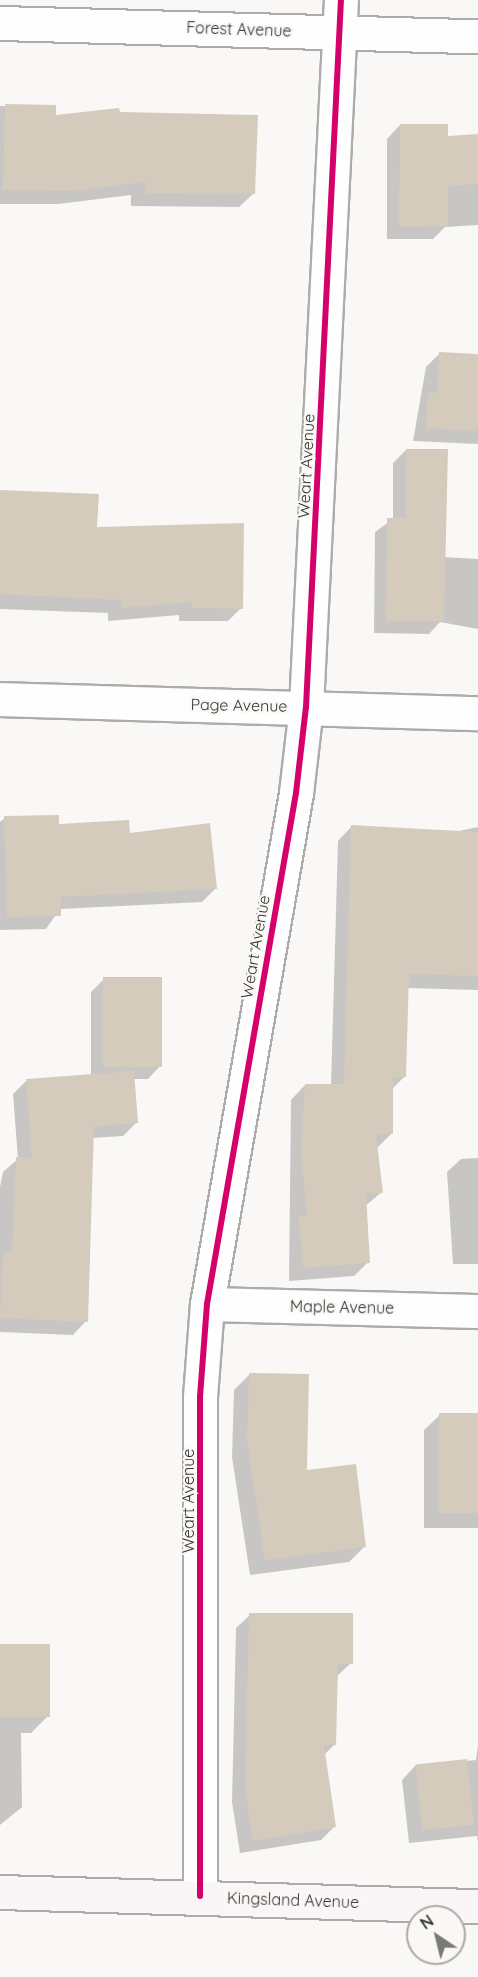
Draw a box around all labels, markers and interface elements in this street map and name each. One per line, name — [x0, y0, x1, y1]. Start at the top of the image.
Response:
street label: Forest Avenue — [186, 18, 292, 40]
street label: Weart Avenue — [294, 413, 318, 519]
street label: Page Avenue — [190, 695, 288, 715]
street label: Weart Avenue — [236, 894, 274, 1000]
street label: Maple Avenue — [290, 1296, 394, 1318]
street label: Weart Avenue — [178, 1449, 198, 1553]
street label: Kingsland Avenue — [227, 1888, 359, 1912]
north arrow — [406, 1905, 466, 1965]
text: N — [416, 1910, 437, 1933]

